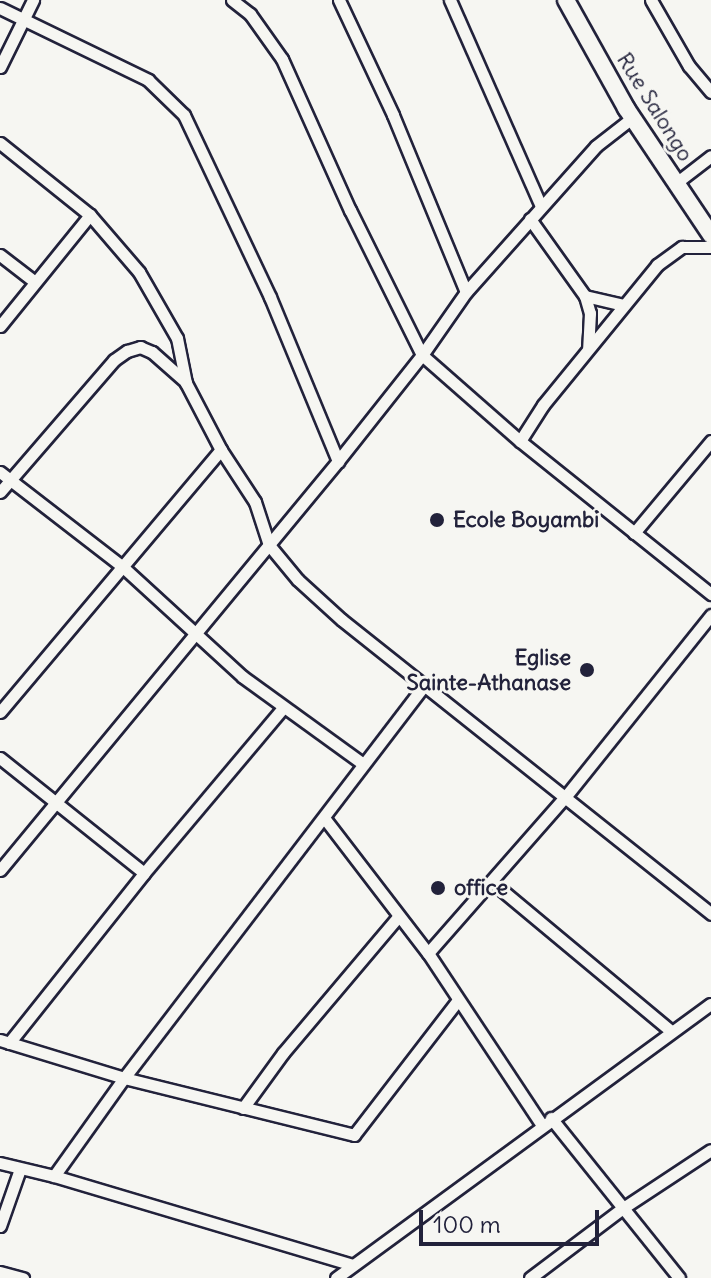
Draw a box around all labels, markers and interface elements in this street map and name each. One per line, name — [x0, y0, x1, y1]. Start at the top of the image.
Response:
street label: Rue Salongo — [611, 48, 699, 166]
place label: Ecole Boyambi — [453, 507, 599, 533]
marker: Ecole Boyambi — [428, 511, 446, 529]
place label: Eglise Sainte-Athanase — [407, 644, 571, 696]
marker: Eglise Sainte-Athanase — [578, 661, 596, 679]
place label: office — [454, 875, 508, 901]
marker: office — [429, 879, 447, 897]
scale bar — [423, 1194, 603, 1244]
text: 100 m — [433, 1209, 501, 1239]

